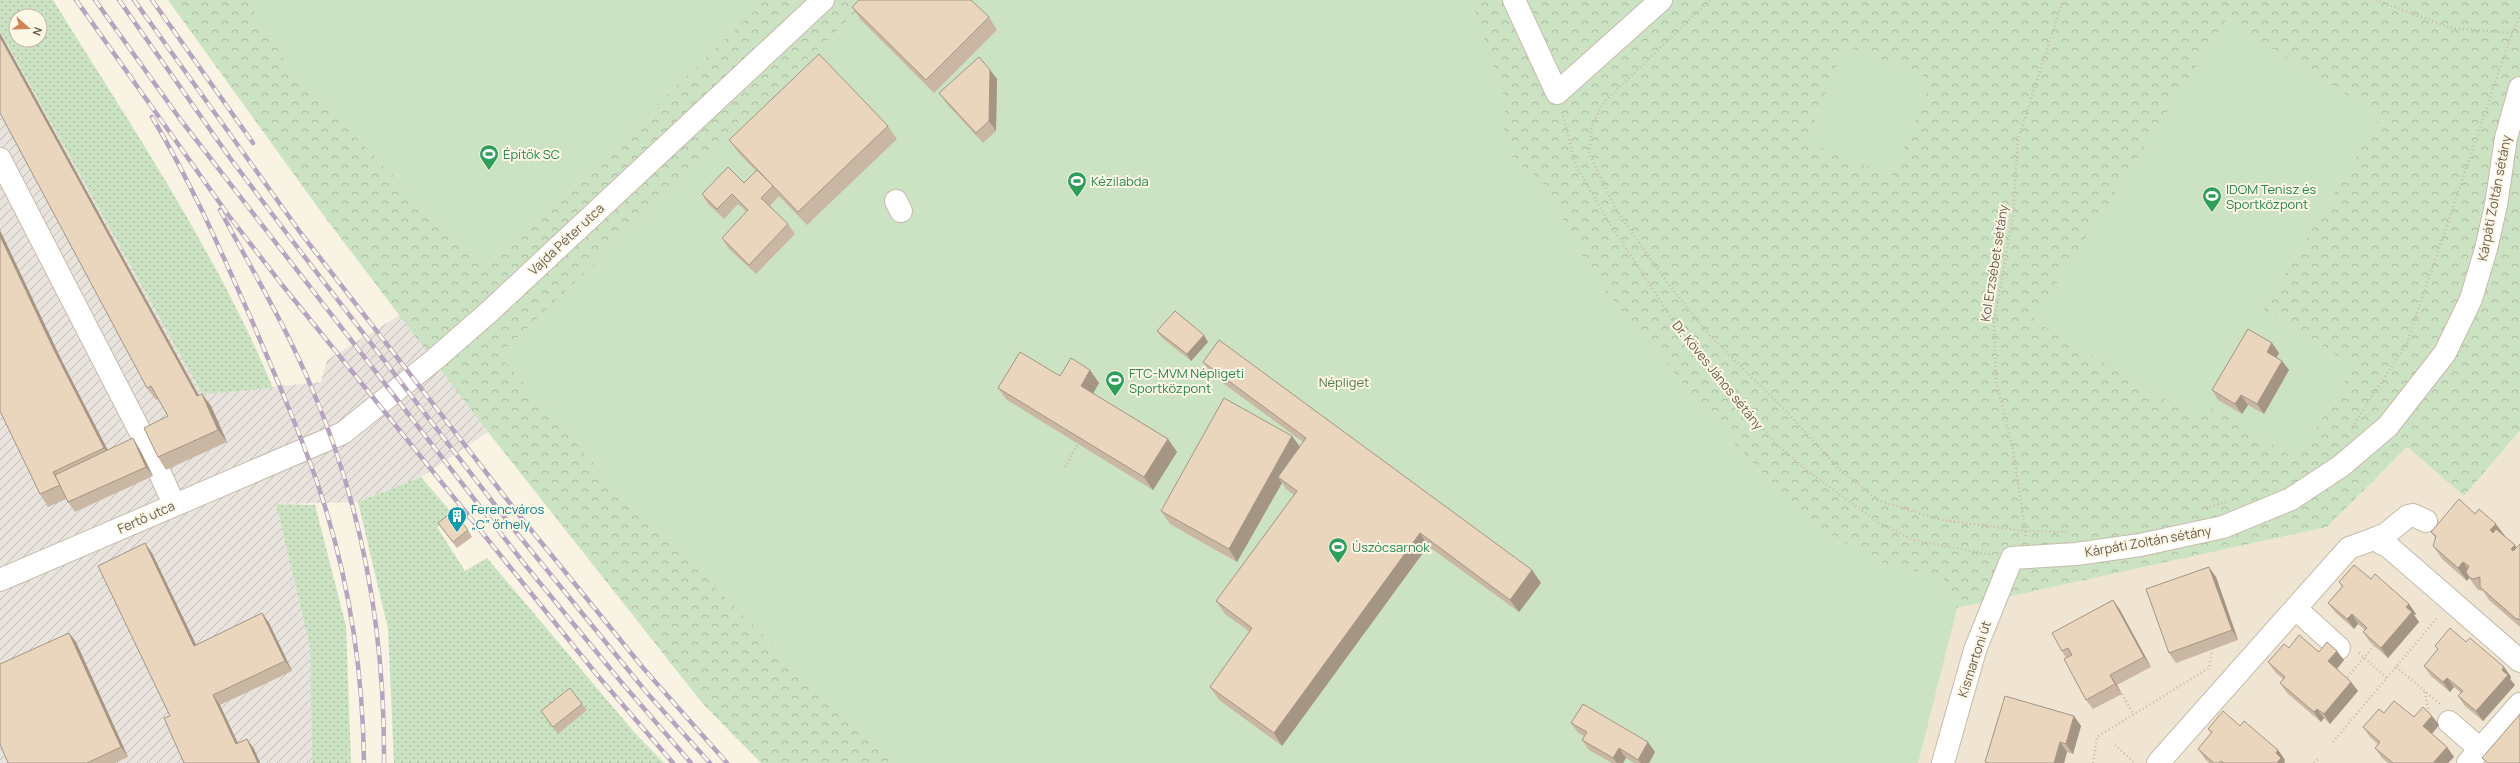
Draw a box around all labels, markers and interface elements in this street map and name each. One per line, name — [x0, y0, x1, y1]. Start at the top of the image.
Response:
north arrow — [8, 8, 48, 48]
text: N — [29, 25, 46, 38]
street label: Kárpáti Zoltán sétány — [2473, 133, 2515, 263]
sports icon: Építők SC — [478, 143, 500, 171]
place label: Építők SC — [503, 145, 560, 163]
sports icon: Kézilabda — [1066, 170, 1088, 198]
place label: Kézilabda — [1091, 172, 1149, 190]
place label: IDOM Tenisz és Sportközpont — [2226, 180, 2316, 213]
sports icon: IDOM Tenisz és Sportközpont — [2201, 185, 2223, 213]
street label: Vajda Péter utca — [524, 199, 608, 279]
street label: Kol Erzsébet sétány — [1976, 203, 2012, 323]
street label: Dr. Köves János sétány — [1668, 317, 1768, 433]
place label: FTC-MVM Népligeti Sportközpont — [1129, 364, 1244, 397]
sports icon: FTC-MVM Népligeti Sportközpont — [1104, 369, 1126, 397]
park label: Népliget — [1319, 373, 1369, 391]
street label: Fertő utca — [115, 496, 177, 538]
place label: Ferencváros „C” őrhely — [471, 500, 544, 533]
building icon: Ferencváros „C” őrhely — [446, 505, 468, 533]
street label: Kárpáti Zoltán sétány — [2083, 521, 2213, 561]
sports icon: Úszócsarnok — [1327, 536, 1349, 564]
place label: Úszócsarnok — [1352, 538, 1430, 556]
street label: Kismartoni út — [1953, 618, 1995, 700]

